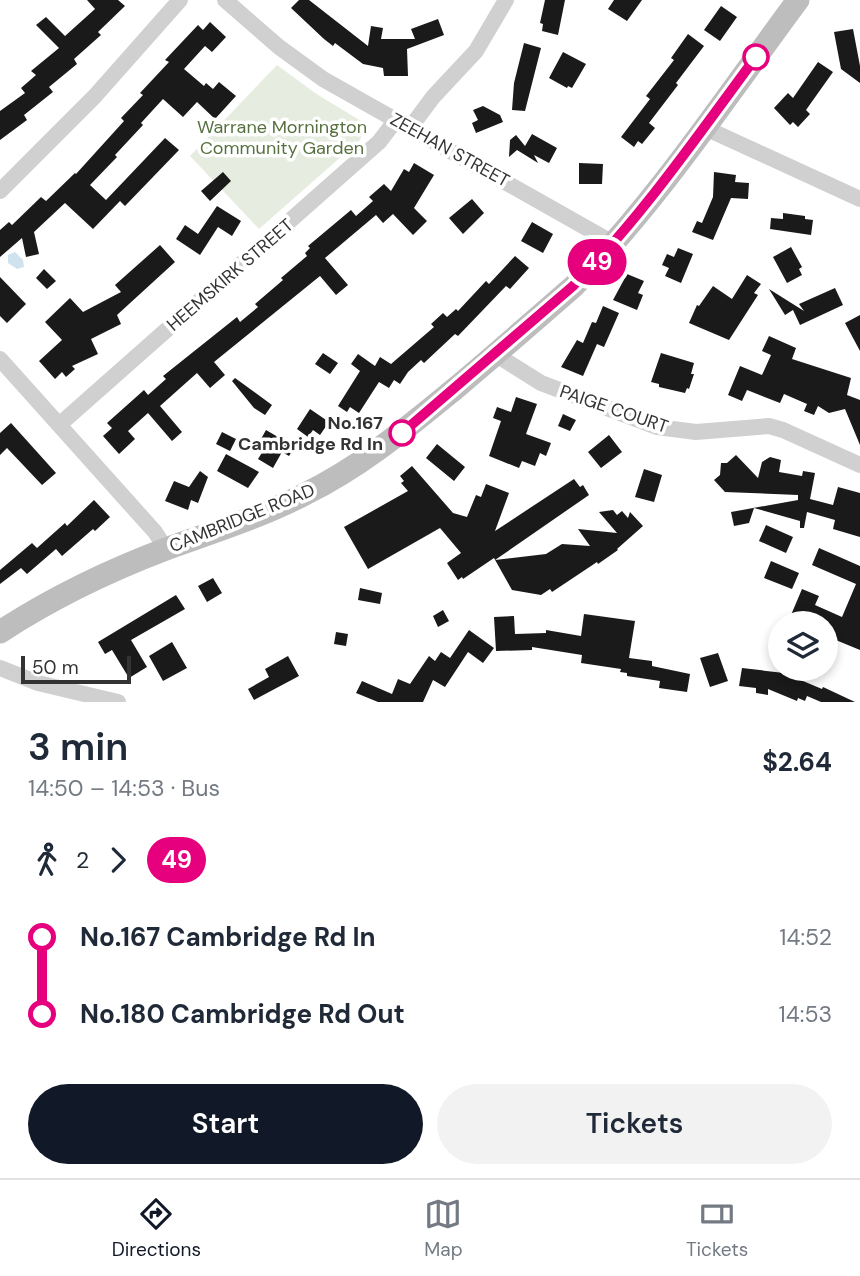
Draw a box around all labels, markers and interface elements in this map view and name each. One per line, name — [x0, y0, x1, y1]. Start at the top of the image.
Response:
unlabelled marker — [743, 44, 769, 70]
street label: ZEEHAN STREET — [386, 107, 514, 193]
park label: Warrane Mornington Community Garden — [197, 115, 367, 160]
street label: HEEMSKIRK STREET — [162, 213, 298, 337]
line badge: 49 — [566, 239, 628, 285]
text: 49 — [582, 246, 612, 277]
street label: PAIGE COURT — [557, 379, 671, 439]
place label: No.167 Cambridge Rd In — [238, 411, 383, 456]
marker: No.167 Cambridge Rd In — [389, 420, 415, 446]
street label: CAMBRIDGE ROAD — [166, 478, 318, 558]
map controls — [768, 611, 838, 681]
button: layers — [768, 611, 838, 681]
scale bar — [21, 653, 131, 685]
text: 50 m — [32, 655, 79, 680]
text: 3 min — [28, 722, 128, 772]
text: $2.64 — [762, 745, 832, 779]
text: 14:50 – 14:53 · Bus — [28, 773, 220, 803]
icon: walk — [28, 841, 66, 879]
icon: forward — [99, 841, 137, 879]
text: 49 — [161, 844, 192, 875]
text: 2 — [76, 845, 89, 875]
text: No.167 Cambridge Rd In — [80, 920, 376, 954]
text: 14:52 — [779, 922, 832, 952]
text: No.180 Cambridge Rd Out — [80, 997, 405, 1031]
text: 14:53 — [779, 999, 832, 1029]
button: Start — [28, 1084, 423, 1164]
button: Tickets — [437, 1084, 832, 1164]
tab: Directions — [112, 1195, 201, 1262]
tab: Map — [424, 1195, 463, 1262]
tab: Tickets — [686, 1195, 748, 1262]

